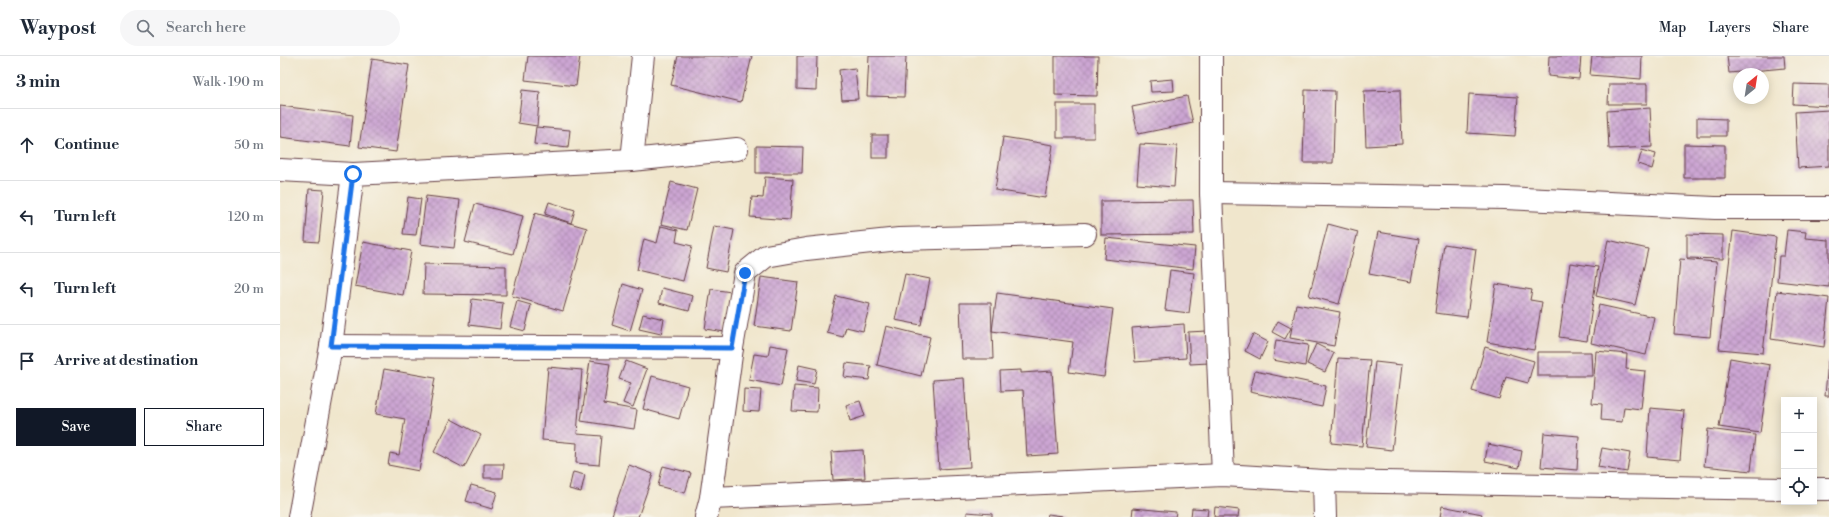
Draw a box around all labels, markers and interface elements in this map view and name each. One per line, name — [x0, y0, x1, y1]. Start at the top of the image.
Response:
search box — [120, 10, 400, 46]
text: Waypost — [20, 16, 96, 40]
icon: search — [134, 17, 156, 39]
text: Search here — [166, 18, 246, 37]
text: Map — [1659, 19, 1686, 37]
text: Layers — [1708, 19, 1751, 37]
text: Share — [1773, 19, 1809, 37]
north arrow — [1733, 68, 1769, 104]
text: 3 min — [16, 71, 60, 93]
text: Walk · 190 m — [193, 74, 264, 90]
icon: ahead — [16, 134, 38, 156]
text: Continue — [54, 135, 119, 154]
text: 50 m — [234, 137, 264, 153]
route start — [344, 165, 362, 183]
icon: left — [16, 206, 38, 228]
text: Turn left — [54, 207, 116, 226]
text: 120 m — [228, 209, 264, 225]
route end — [736, 264, 754, 282]
icon: left — [16, 278, 38, 300]
text: Turn left — [54, 279, 116, 298]
text: 20 m — [234, 281, 264, 297]
icon: arrive — [16, 350, 38, 372]
text: Arrive at destination — [54, 351, 198, 370]
map controls — [1781, 397, 1817, 505]
button: + — [1781, 397, 1817, 433]
button: Save — [16, 408, 136, 446]
button: Share — [144, 408, 264, 446]
button: − — [1781, 433, 1817, 469]
button: locate — [1781, 469, 1817, 505]

